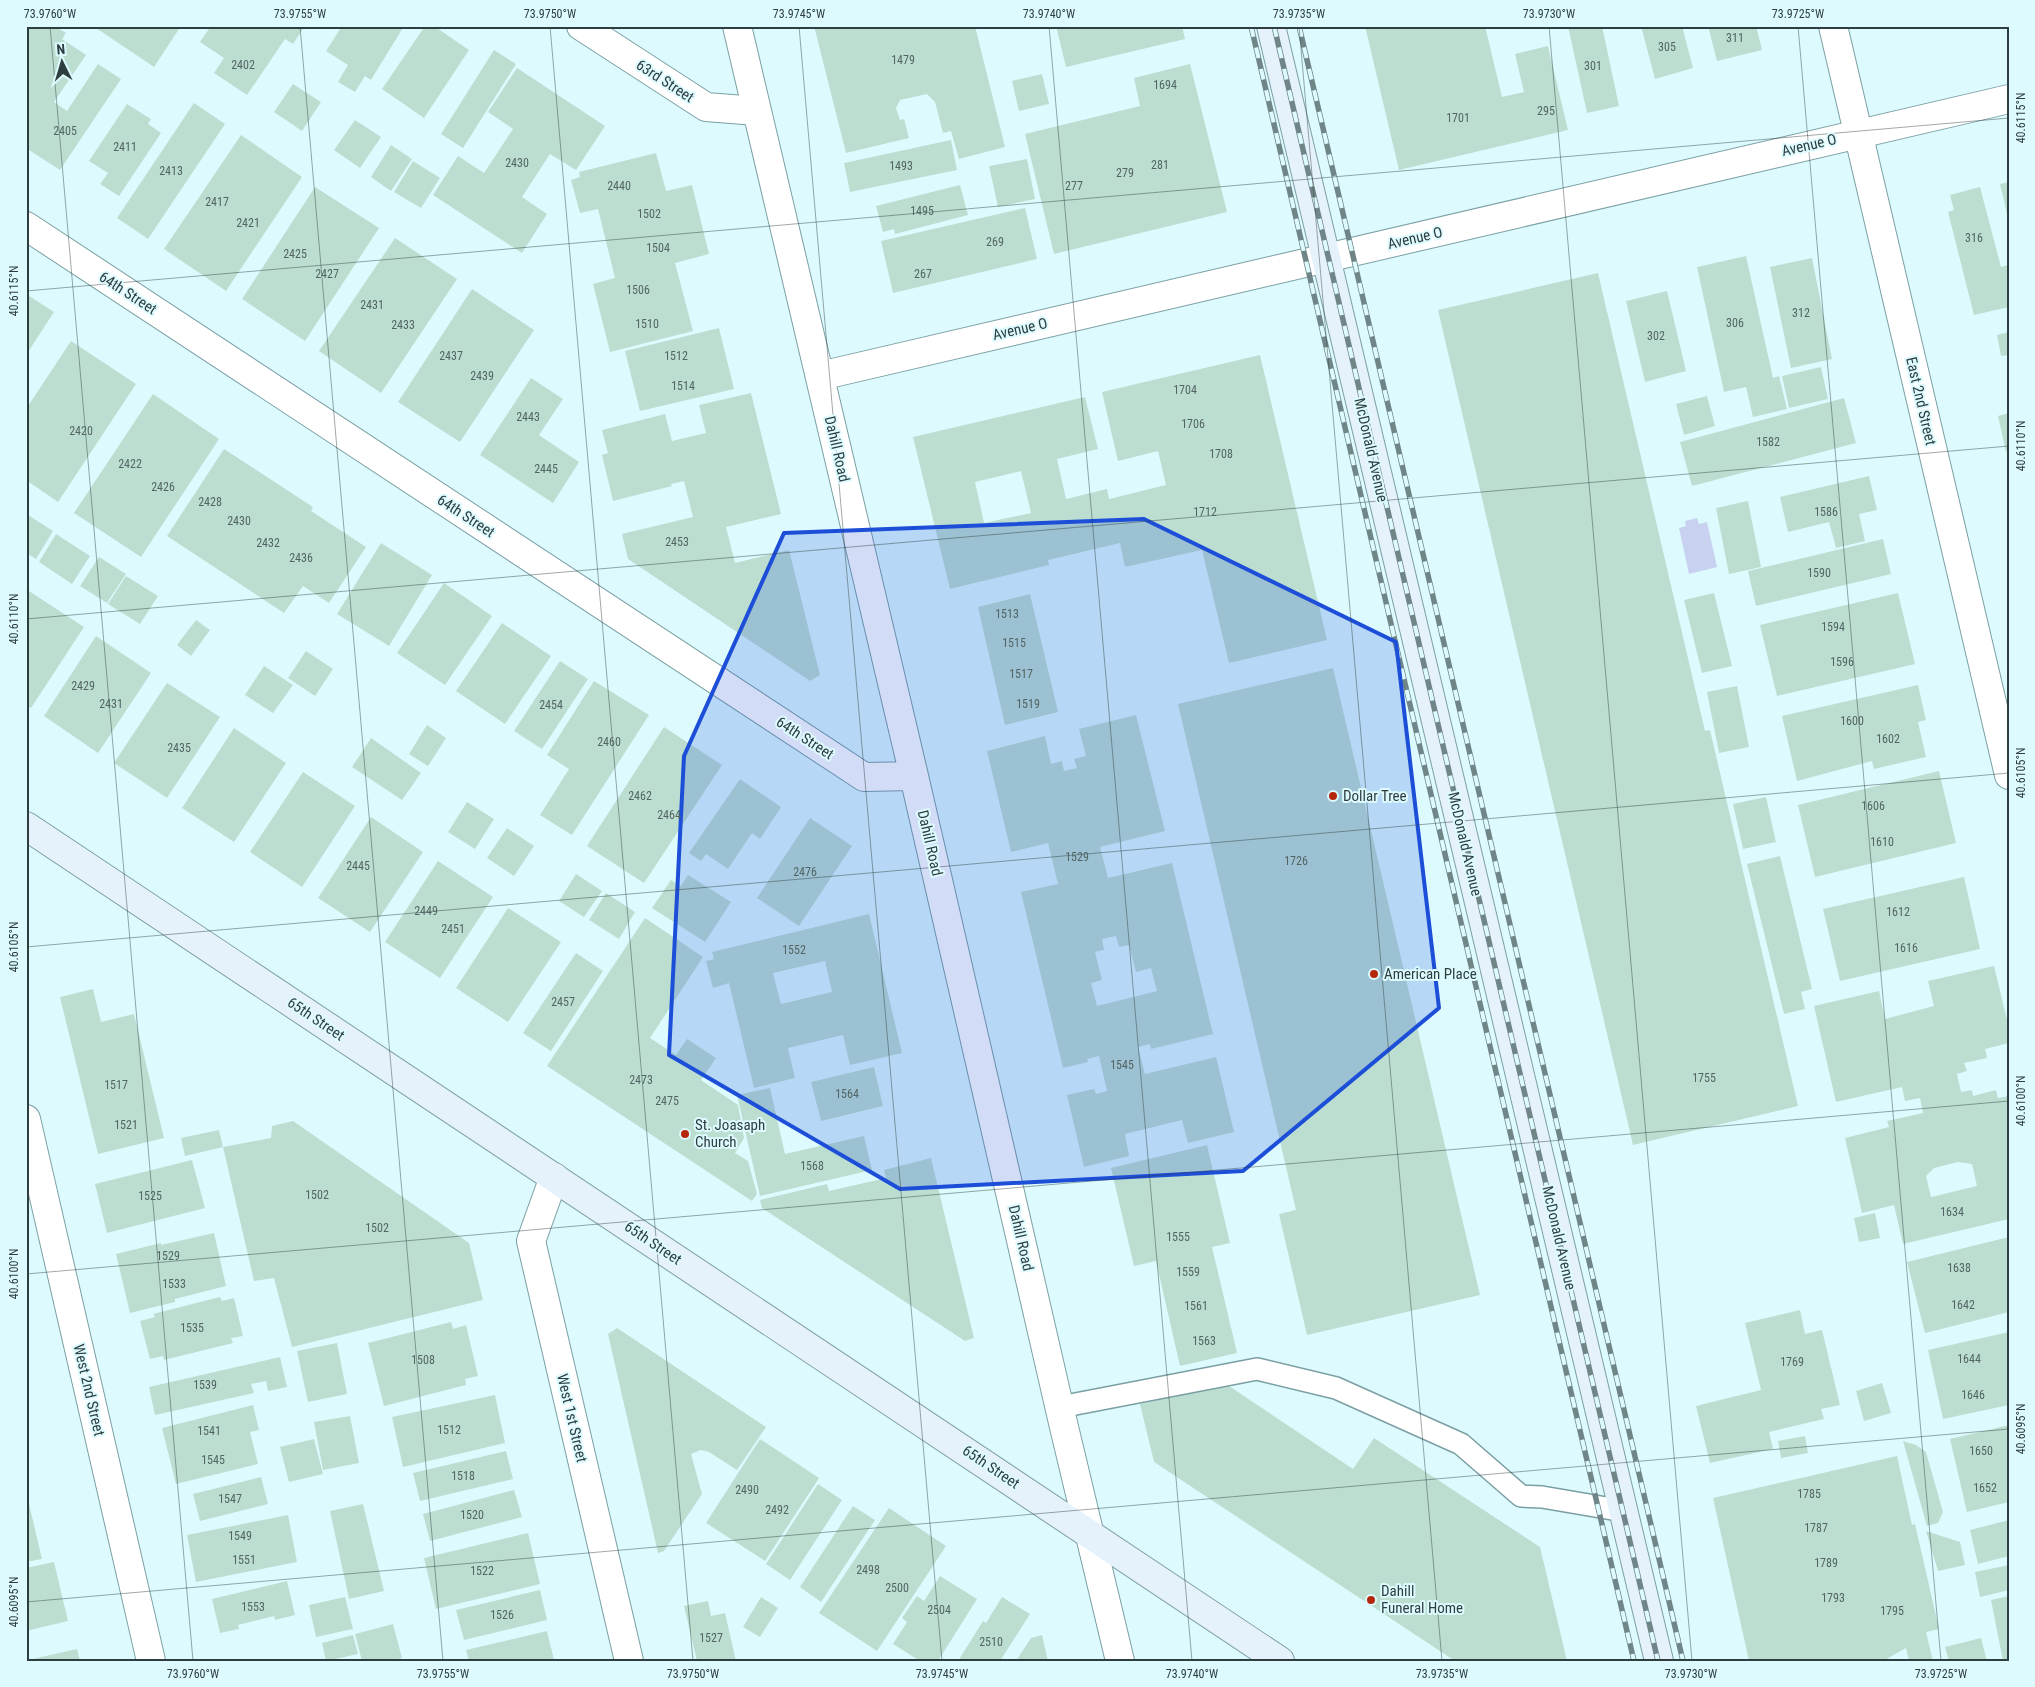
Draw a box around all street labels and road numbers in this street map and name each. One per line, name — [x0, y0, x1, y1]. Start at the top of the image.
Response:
street label: 63rd Street — [633, 56, 697, 106]
street label: Avenue O — [1780, 130, 1838, 160]
street label: Avenue O — [1386, 223, 1444, 253]
street label: 64th Street — [96, 268, 160, 318]
street label: Avenue O — [991, 314, 1049, 344]
street label: East 2nd Street — [1902, 355, 1940, 447]
street label: McDonald Avenue — [1350, 396, 1392, 504]
street label: Dahill Road — [821, 414, 853, 484]
street label: 64th Street — [434, 491, 498, 541]
street label: 64th Street — [773, 713, 837, 763]
street label: McDonald Avenue — [1444, 790, 1486, 898]
street label: Dahill Road — [914, 808, 946, 878]
street label: 65th Street — [284, 993, 348, 1045]
street label: McDonald Avenue — [1538, 1184, 1580, 1292]
street label: Dahill Road — [1005, 1203, 1037, 1273]
street label: 65th Street — [621, 1217, 685, 1269]
street label: West 2nd Street — [70, 1342, 108, 1438]
street label: West 1st Street — [553, 1372, 591, 1464]
street label: 65th Street — [959, 1441, 1023, 1493]

